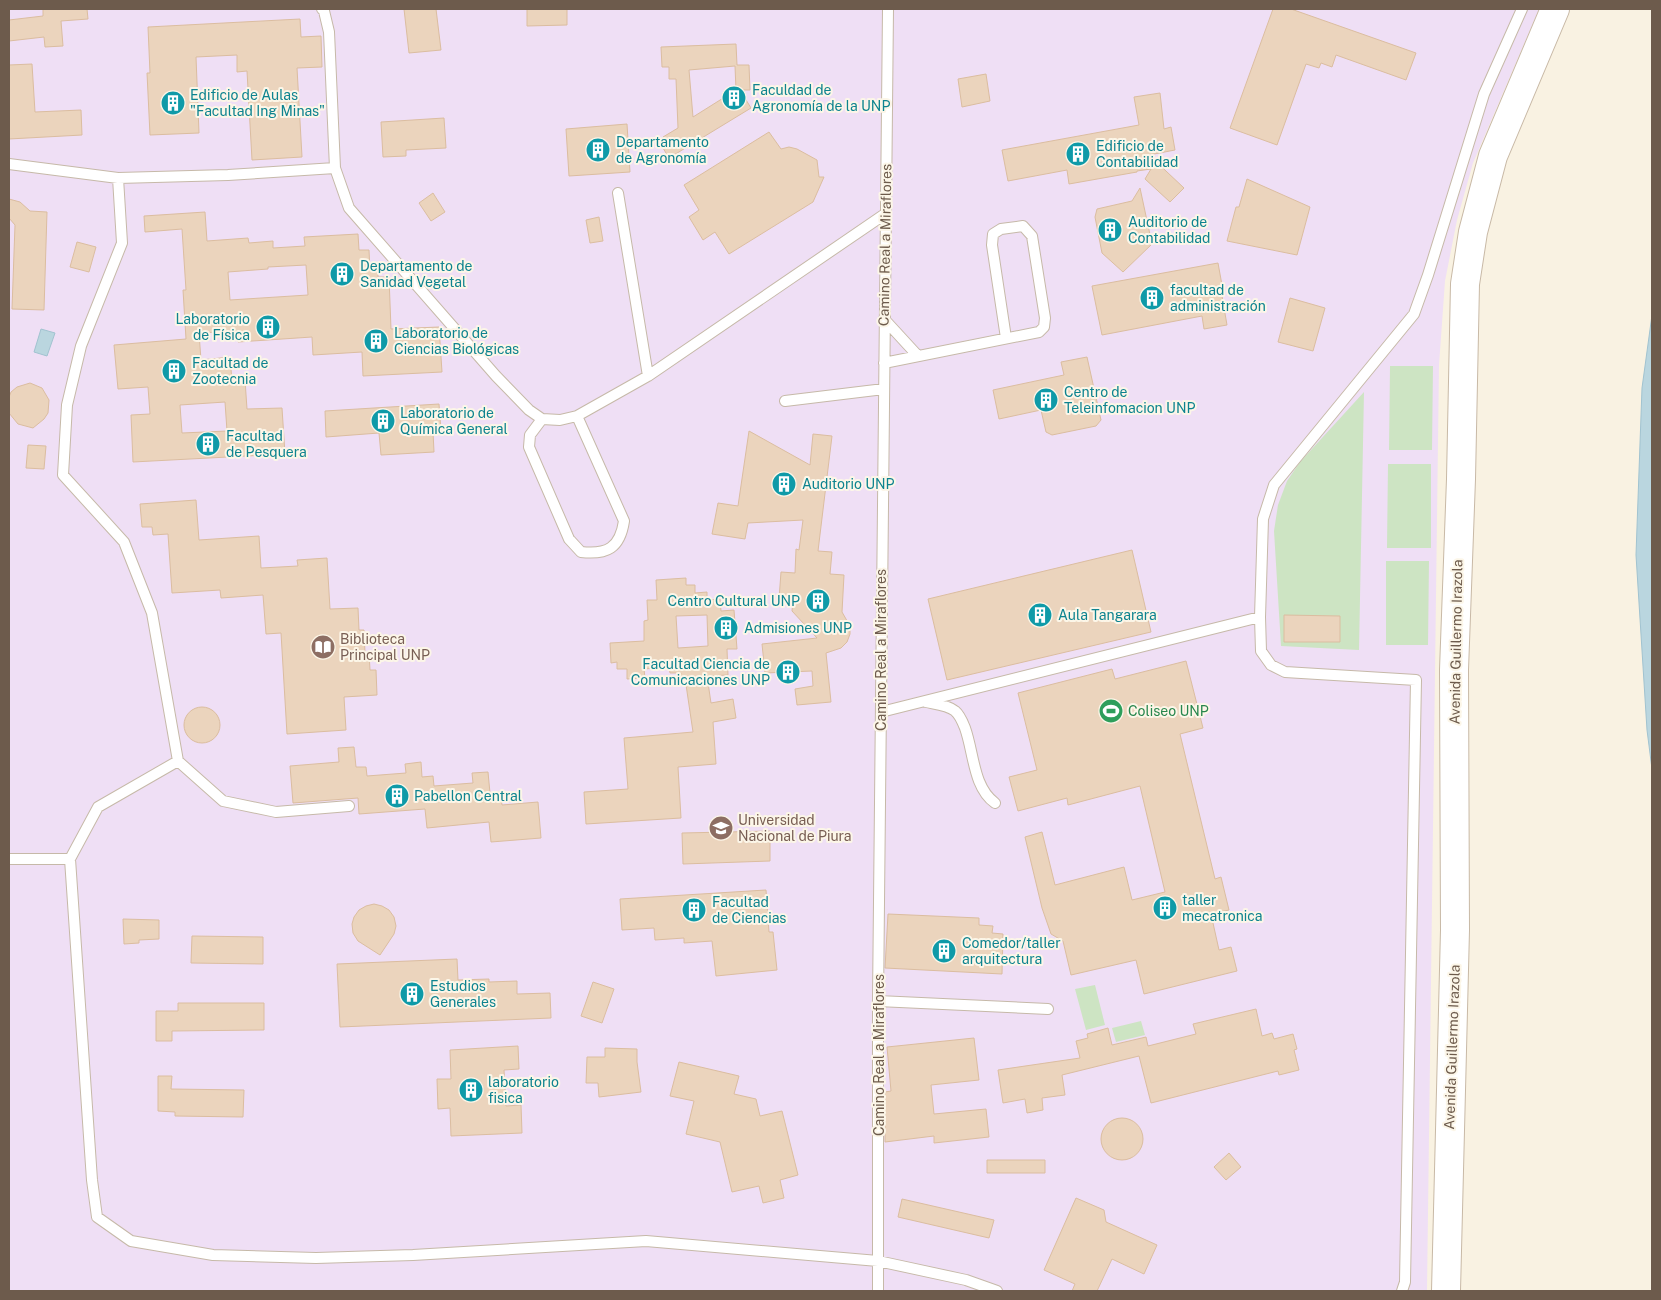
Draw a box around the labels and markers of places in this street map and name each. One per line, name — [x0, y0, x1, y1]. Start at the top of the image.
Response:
place label: Faculdad de Agronomía de la UNP — [752, 82, 890, 114]
building icon: Faculdad de Agronomía de la UNP — [721, 85, 747, 111]
place label: Edificio de Aulas "Facultad Ing Minas" — [190, 87, 325, 119]
building icon: Edificio de Aulas "Facultad Ing Minas" — [160, 90, 186, 116]
place label: Departamento de Agronomía — [616, 134, 709, 166]
building icon: Departamento de Agronomía — [585, 137, 611, 163]
place label: Edificio de Contabilidad — [1096, 138, 1178, 170]
building icon: Edificio de Contabilidad — [1065, 141, 1091, 167]
place label: Auditorio de Contabilidad — [1128, 214, 1210, 246]
building icon: Auditorio de Contabilidad — [1097, 217, 1123, 243]
place label: Departamento de Sanidad Vegetal — [360, 258, 473, 290]
building icon: Departamento de Sanidad Vegetal — [329, 261, 355, 287]
place label: facultad de administración — [1170, 282, 1266, 314]
building icon: facultad de administración — [1139, 285, 1165, 311]
place label: Laboratorio de Física — [175, 311, 250, 343]
building icon: Laboratorio de Física — [255, 314, 281, 340]
place label: Laboratorio de Ciencias Biológicas — [394, 325, 519, 357]
building icon: Laboratorio de Ciencias Biológicas — [363, 328, 389, 354]
place label: Facultad de Zootecnia — [192, 355, 268, 387]
building icon: Facultad de Zootecnia — [161, 358, 187, 384]
place label: Centro de Teleinfomacion UNP — [1064, 384, 1195, 416]
building icon: Centro de Teleinfomacion UNP — [1033, 387, 1059, 413]
place label: Laboratorio de Química General — [400, 405, 508, 437]
building icon: Laboratorio de Química General — [370, 408, 396, 434]
place label: Facultad de Pesquera — [226, 428, 307, 460]
building icon: Facultad de Pesquera — [195, 431, 221, 457]
building icon: Auditorio UNP — [771, 471, 797, 497]
place label: Auditorio UNP — [802, 476, 895, 492]
building icon: Centro Cultural UNP — [805, 588, 831, 614]
place label: Centro Cultural UNP — [668, 593, 800, 609]
building icon: Aula Tangarara — [1027, 602, 1053, 628]
place label: Aula Tangarara — [1058, 607, 1157, 623]
building icon: Admisiones UNP — [713, 615, 739, 641]
place label: Admisiones UNP — [744, 620, 852, 636]
place label: Biblioteca Principal UNP — [340, 631, 430, 663]
library icon: Biblioteca Principal UNP — [310, 634, 336, 660]
place label: Facultad Ciencia de Comunicaciones UNP — [631, 656, 770, 688]
building icon: Facultad Ciencia de Comunicaciones UNP — [775, 659, 801, 685]
sports icon: Coliseo UNP — [1098, 698, 1124, 724]
place label: Coliseo UNP — [1128, 703, 1209, 719]
building icon: Pabellon Central — [384, 783, 410, 809]
place label: Pabellon Central — [414, 788, 522, 804]
place label: Universidad Nacional de Piura — [738, 812, 852, 844]
school or university icon: Universidad Nacional de Piura — [708, 815, 734, 841]
place label: taller mecatronica — [1182, 892, 1263, 924]
place label: Facultad de Ciencias — [712, 894, 786, 926]
building icon: taller mecatronica — [1152, 895, 1178, 921]
building icon: Facultad de Ciencias — [681, 897, 707, 923]
place label: Comedor/taller arquitectura — [962, 935, 1061, 967]
building icon: Comedor/taller arquitectura — [931, 938, 957, 964]
place label: Estudios Generales — [430, 978, 496, 1010]
building icon: Estudios Generales — [399, 981, 425, 1007]
place label: laboratorio fisica — [488, 1074, 559, 1106]
building icon: laboratorio fisica — [458, 1077, 484, 1103]

